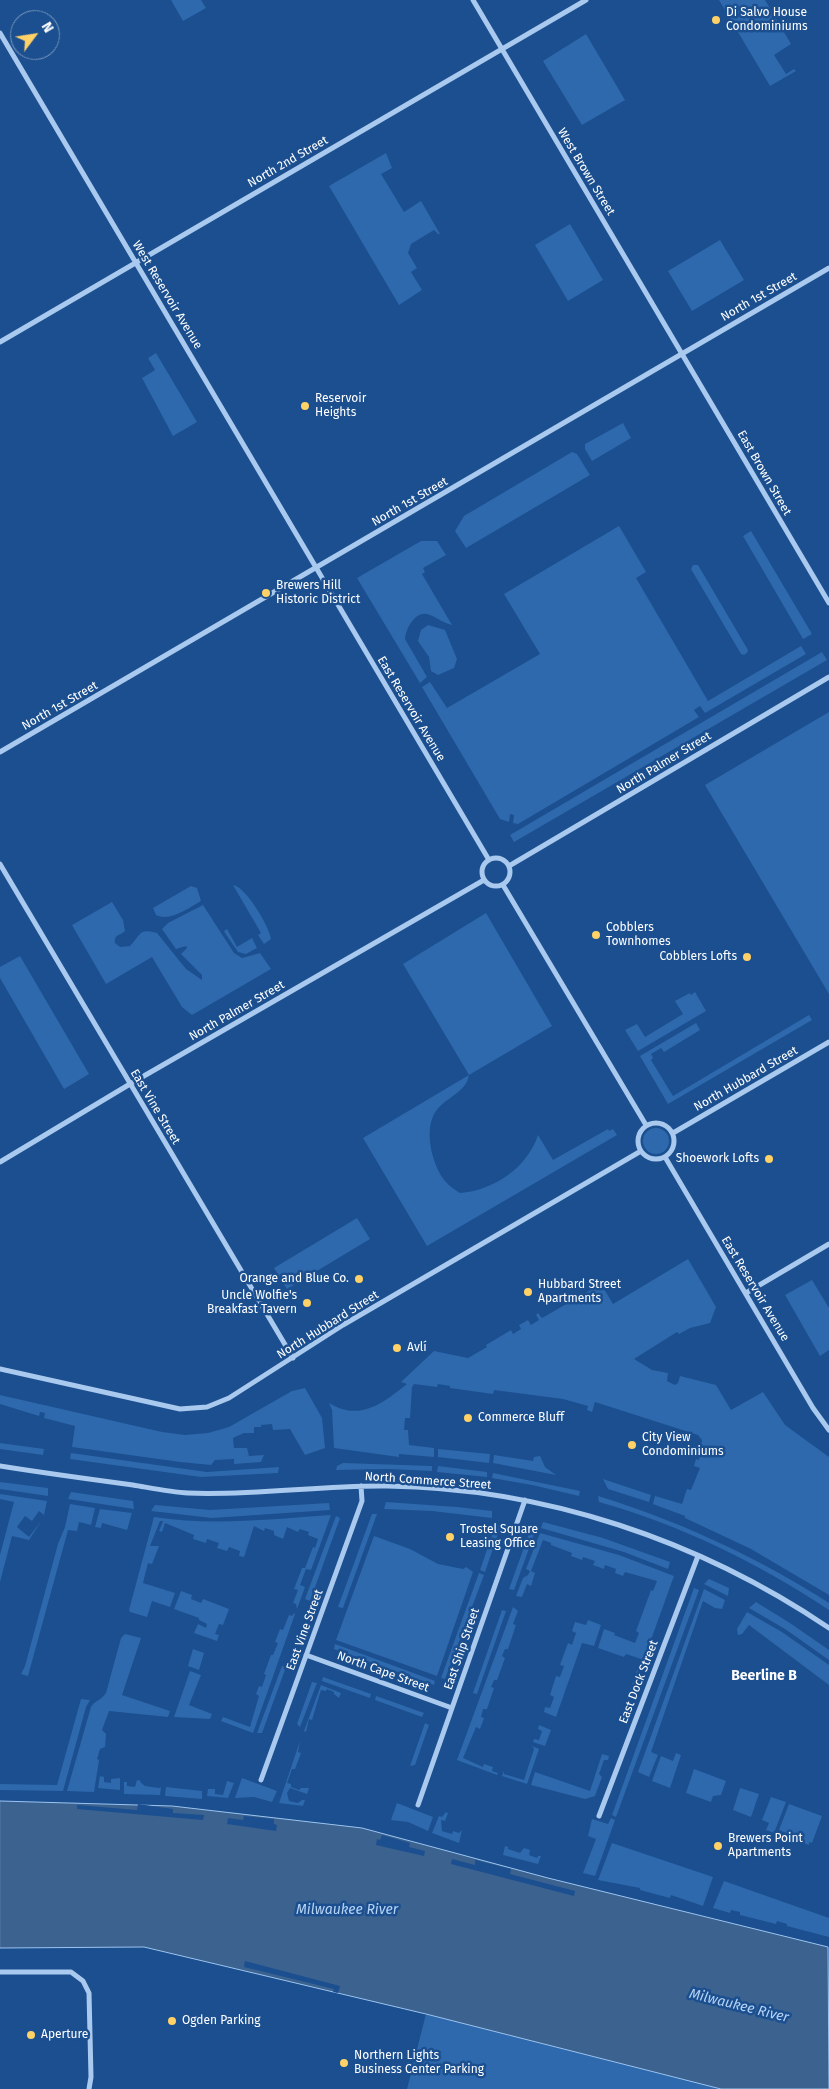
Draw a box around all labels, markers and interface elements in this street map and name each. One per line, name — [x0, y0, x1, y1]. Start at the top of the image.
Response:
place label: Di Salvo House Condominiums — [726, 6, 808, 34]
north arrow — [10, 10, 60, 60]
marker: Di Salvo House Condominiums — [710, 14, 722, 26]
text: N — [38, 19, 57, 36]
street label: West Brown Street — [554, 126, 618, 218]
street label: North 2nd Street — [245, 133, 331, 191]
street label: West Reservoir Avenue — [129, 238, 205, 352]
street label: North 1st Street — [718, 269, 800, 325]
place label: Reservoir Heights — [315, 392, 366, 420]
marker: Reservoir Heights — [299, 400, 311, 412]
street label: East Brown Street — [734, 428, 794, 518]
street label: North 1st Street — [369, 474, 451, 530]
place label: Brewers Hill Historic District — [276, 579, 360, 607]
marker: Brewers Hill Historic District — [260, 587, 272, 599]
street label: East Reservoir Avenue — [374, 654, 448, 764]
street label: North 1st Street — [19, 678, 101, 734]
street label: North Palmer Street — [614, 729, 714, 797]
place label: Cobblers Townhomes — [606, 921, 671, 949]
marker: Cobblers Townhomes — [590, 929, 602, 941]
place label: Cobblers Lofts — [659, 950, 737, 964]
marker: Cobblers Lofts — [741, 951, 753, 963]
street label: North Palmer Street — [187, 978, 287, 1044]
street label: North Hubbard Street — [692, 1043, 800, 1115]
street label: East Vine Street — [127, 1067, 183, 1147]
place label: Shoework Lofts — [676, 1152, 759, 1166]
marker: Shoework Lofts — [763, 1153, 775, 1165]
street label: East Reservoir Avenue — [718, 1234, 792, 1344]
place label: Orange and Blue Co. — [239, 1272, 349, 1286]
marker: Orange and Blue Co. — [353, 1273, 365, 1285]
place label: Hubbard Street Apartments — [538, 1278, 621, 1306]
marker: Hubbard Street Apartments — [522, 1286, 534, 1298]
street label: North Hubbard Street — [274, 1288, 382, 1362]
place label: Uncle Wolfie's Breakfast Tavern — [207, 1289, 297, 1317]
marker: Uncle Wolfie's Breakfast Tavern — [301, 1297, 313, 1309]
place label: Avlí — [407, 1341, 427, 1355]
marker: Avlí — [391, 1342, 403, 1354]
place label: Commerce Bluff — [478, 1411, 564, 1425]
marker: Commerce Bluff — [462, 1412, 474, 1424]
place label: City View Condominiums — [642, 1431, 724, 1459]
marker: City View Condominiums — [626, 1439, 638, 1451]
street label: North Commerce Street — [364, 1469, 492, 1493]
place label: Trostel Square Leasing Office — [460, 1523, 538, 1551]
marker: Trostel Square Leasing Office — [444, 1531, 456, 1543]
street label: East Vine Street — [284, 1588, 326, 1672]
street label: East Ship Street — [441, 1606, 483, 1692]
street label: East Dock Street — [616, 1638, 662, 1726]
street label: North Cape Street — [335, 1649, 431, 1695]
district label: Beerline B — [731, 1668, 797, 1684]
place label: Brewers Point Apartments — [728, 1832, 803, 1860]
marker: Brewers Point Apartments — [712, 1840, 724, 1852]
water label: Milwaukee River — [296, 1902, 398, 1918]
water label: Milwaukee River — [687, 1986, 791, 2026]
place label: Ogden Parking — [182, 2014, 261, 2028]
marker: Ogden Parking — [166, 2015, 178, 2027]
place label: Aperture — [41, 2028, 88, 2042]
marker: Aperture — [25, 2029, 37, 2041]
place label: Northern Lights Business Center Parking — [354, 2049, 484, 2077]
marker: Northern Lights Business Center Parking — [338, 2057, 350, 2069]

